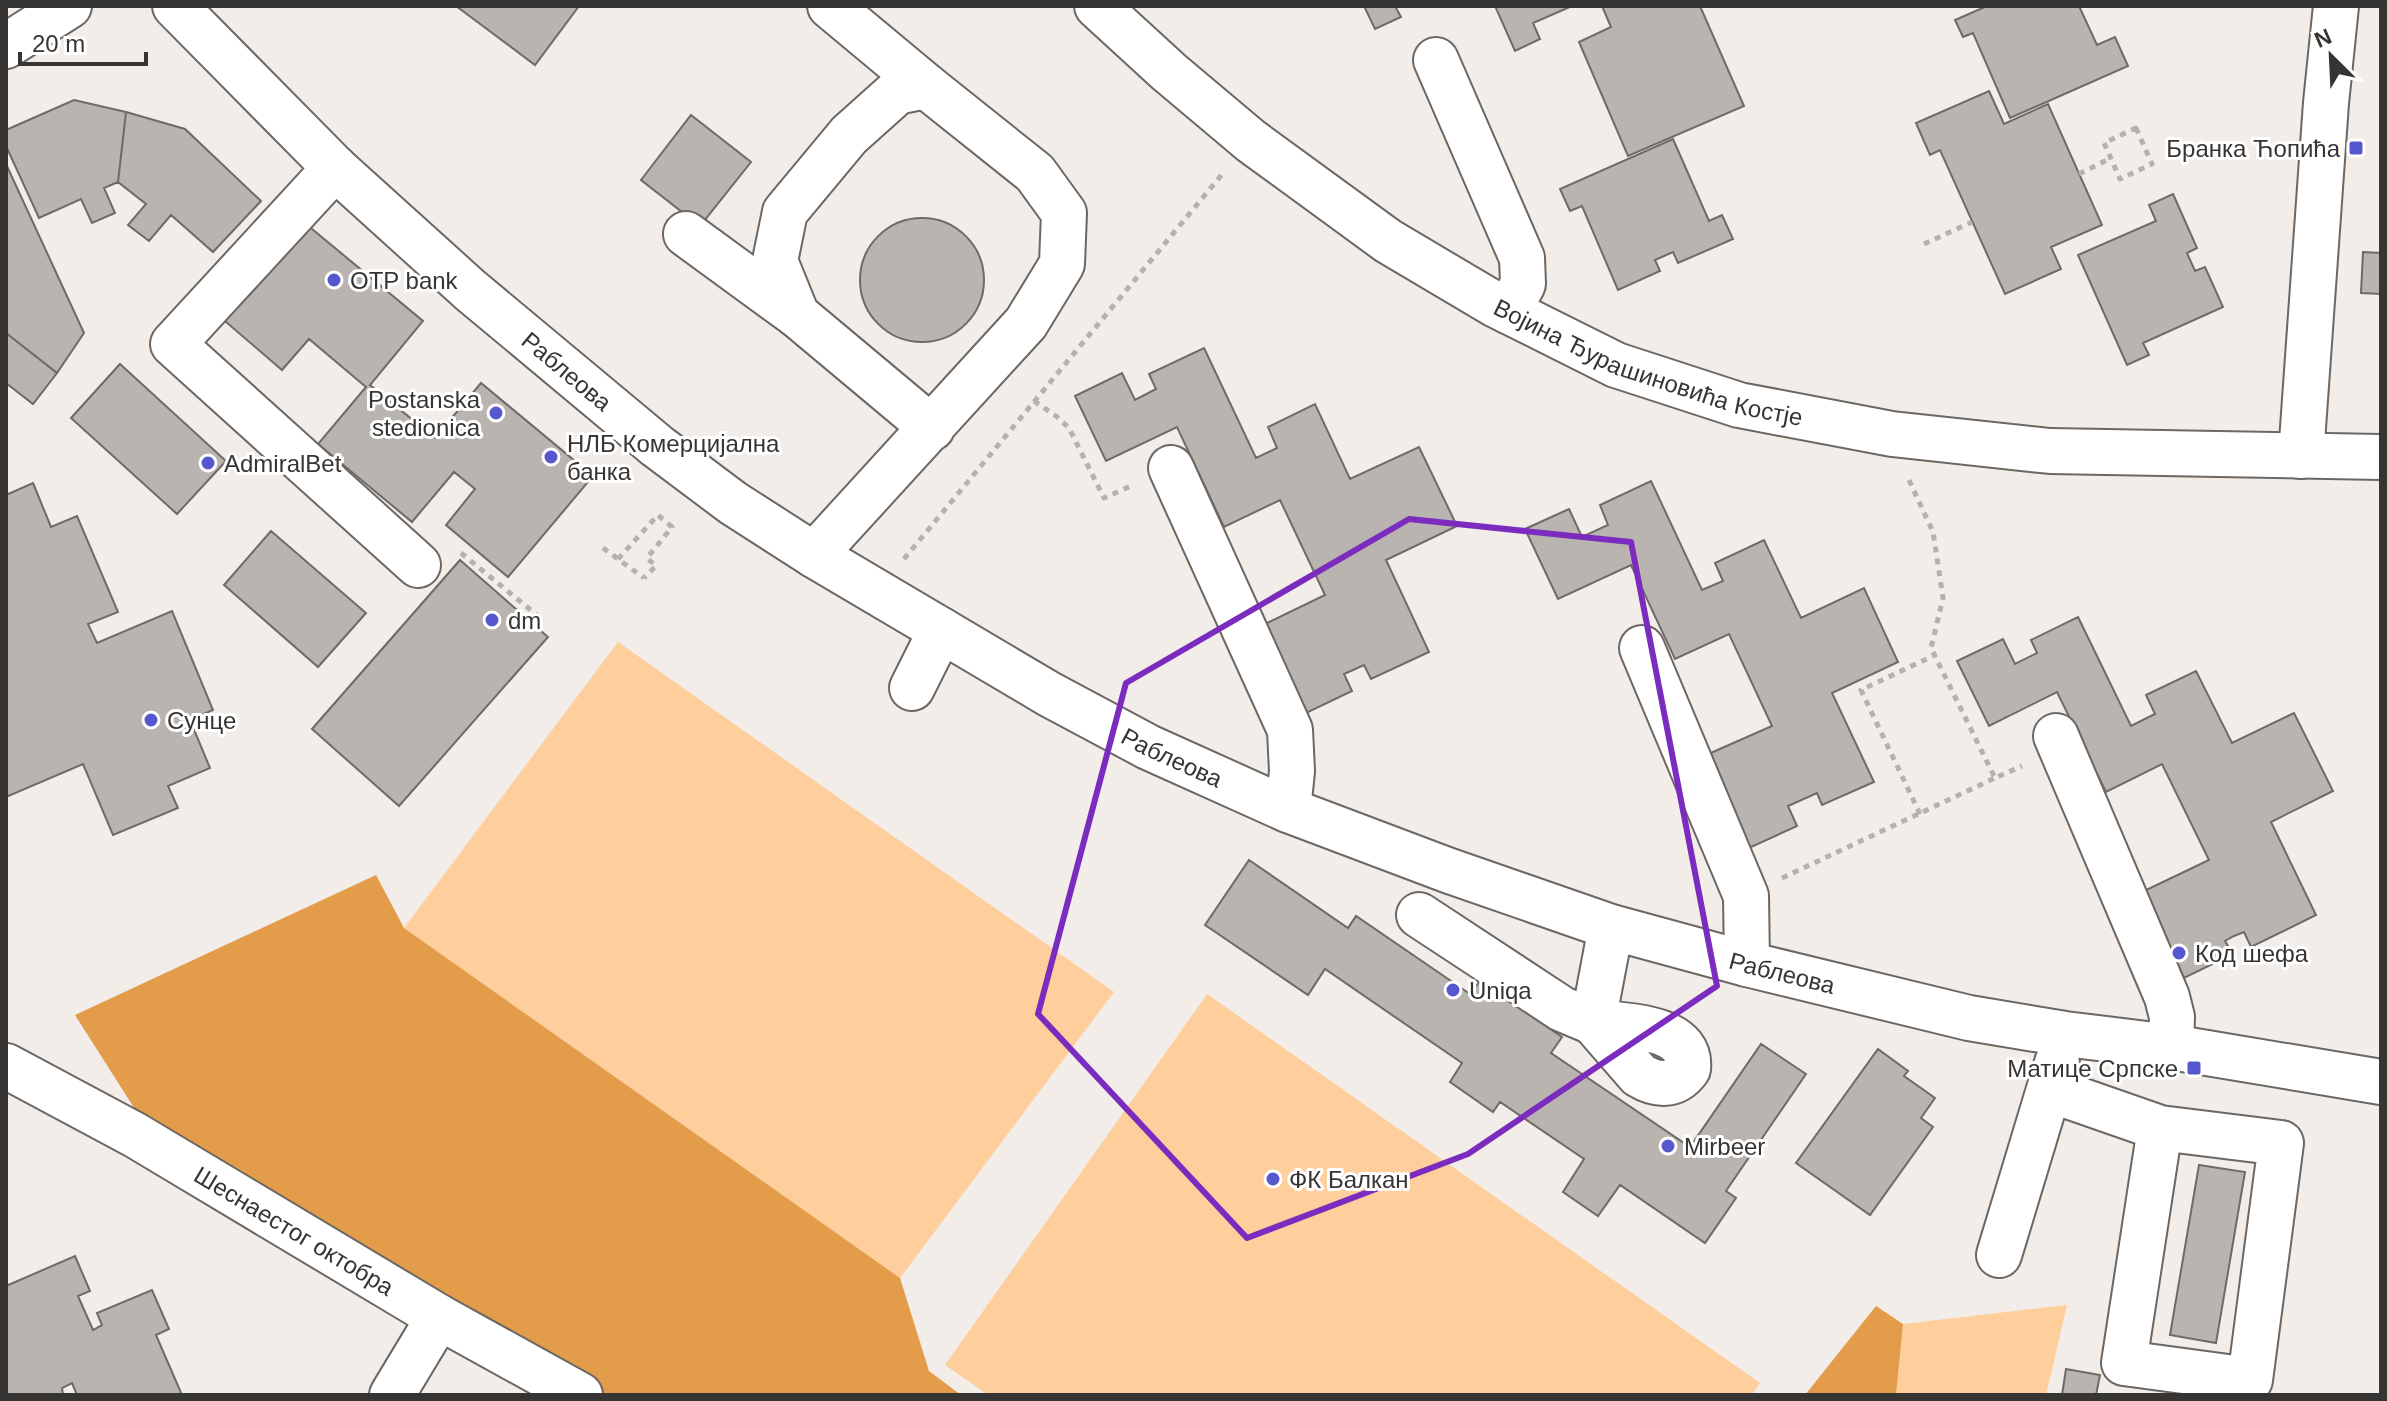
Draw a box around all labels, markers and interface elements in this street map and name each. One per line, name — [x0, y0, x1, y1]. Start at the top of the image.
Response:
scale bar — [20, 16, 146, 66]
north arrow — [2291, 16, 2371, 96]
text: N — [2311, 24, 2335, 53]
text: 20 m — [32, 30, 85, 57]
place label: Бранка Ћопића — [2166, 135, 2341, 162]
marker: Бранка Ћопића — [2347, 139, 2365, 157]
place label: OTP bank — [350, 267, 459, 294]
marker: OTP bank — [325, 271, 343, 289]
street label: Војина Ђурашиновића Костје — [1490, 293, 1805, 430]
street label: Раблеова — [517, 326, 618, 416]
place label: Postanska stedionica — [368, 386, 481, 441]
marker: Postanska stedionica — [487, 404, 505, 422]
place label: НЛБ Комерцијална банка — [567, 430, 780, 485]
marker: НЛБ Комерцијална банка — [542, 448, 560, 466]
place label: AdmiralBet — [224, 450, 342, 477]
marker: AdmiralBet — [199, 454, 217, 472]
place label: dm — [508, 607, 541, 634]
marker: dm — [483, 611, 501, 629]
place label: Сунце — [167, 707, 236, 734]
marker: Сунце — [142, 711, 160, 729]
street label: Раблеова — [1117, 722, 1227, 792]
place label: Код шефа — [2195, 940, 2309, 967]
marker: Код шефа — [2170, 944, 2188, 962]
street label: Раблеова — [1726, 946, 1838, 999]
place label: Uniqa — [1469, 977, 1532, 1004]
marker: Uniqa — [1444, 981, 1462, 999]
place label: Матице Српске — [2007, 1055, 2178, 1082]
marker: Матице Српске — [2185, 1059, 2203, 1077]
place label: Mirbeer — [1684, 1133, 1765, 1160]
marker: Mirbeer — [1659, 1137, 1677, 1155]
street label: Шеснаестог октобра — [190, 1160, 399, 1301]
place label: ФК Балкан — [1289, 1166, 1409, 1193]
marker: ФК Балкан — [1264, 1170, 1282, 1188]

